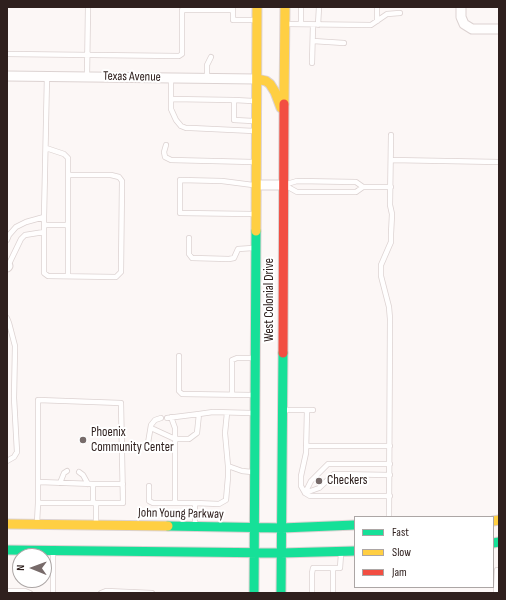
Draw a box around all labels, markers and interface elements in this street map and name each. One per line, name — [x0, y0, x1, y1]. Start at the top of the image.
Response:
street label: Texas Avenue — [103, 69, 161, 85]
street label: West Colonial Drive — [262, 258, 278, 342]
place label: Phoenix Community Center — [91, 425, 174, 456]
marker: Phoenix Community Center — [78, 435, 88, 445]
place label: Checkers — [327, 473, 367, 489]
marker: Checkers — [314, 476, 324, 486]
street label: John Young Parkway — [138, 505, 224, 523]
legend — [354, 516, 494, 588]
text: Fast — [392, 525, 409, 540]
text: Slow — [392, 545, 411, 560]
north arrow — [12, 548, 52, 588]
text: N — [14, 565, 27, 571]
text: Jam — [392, 565, 407, 580]

